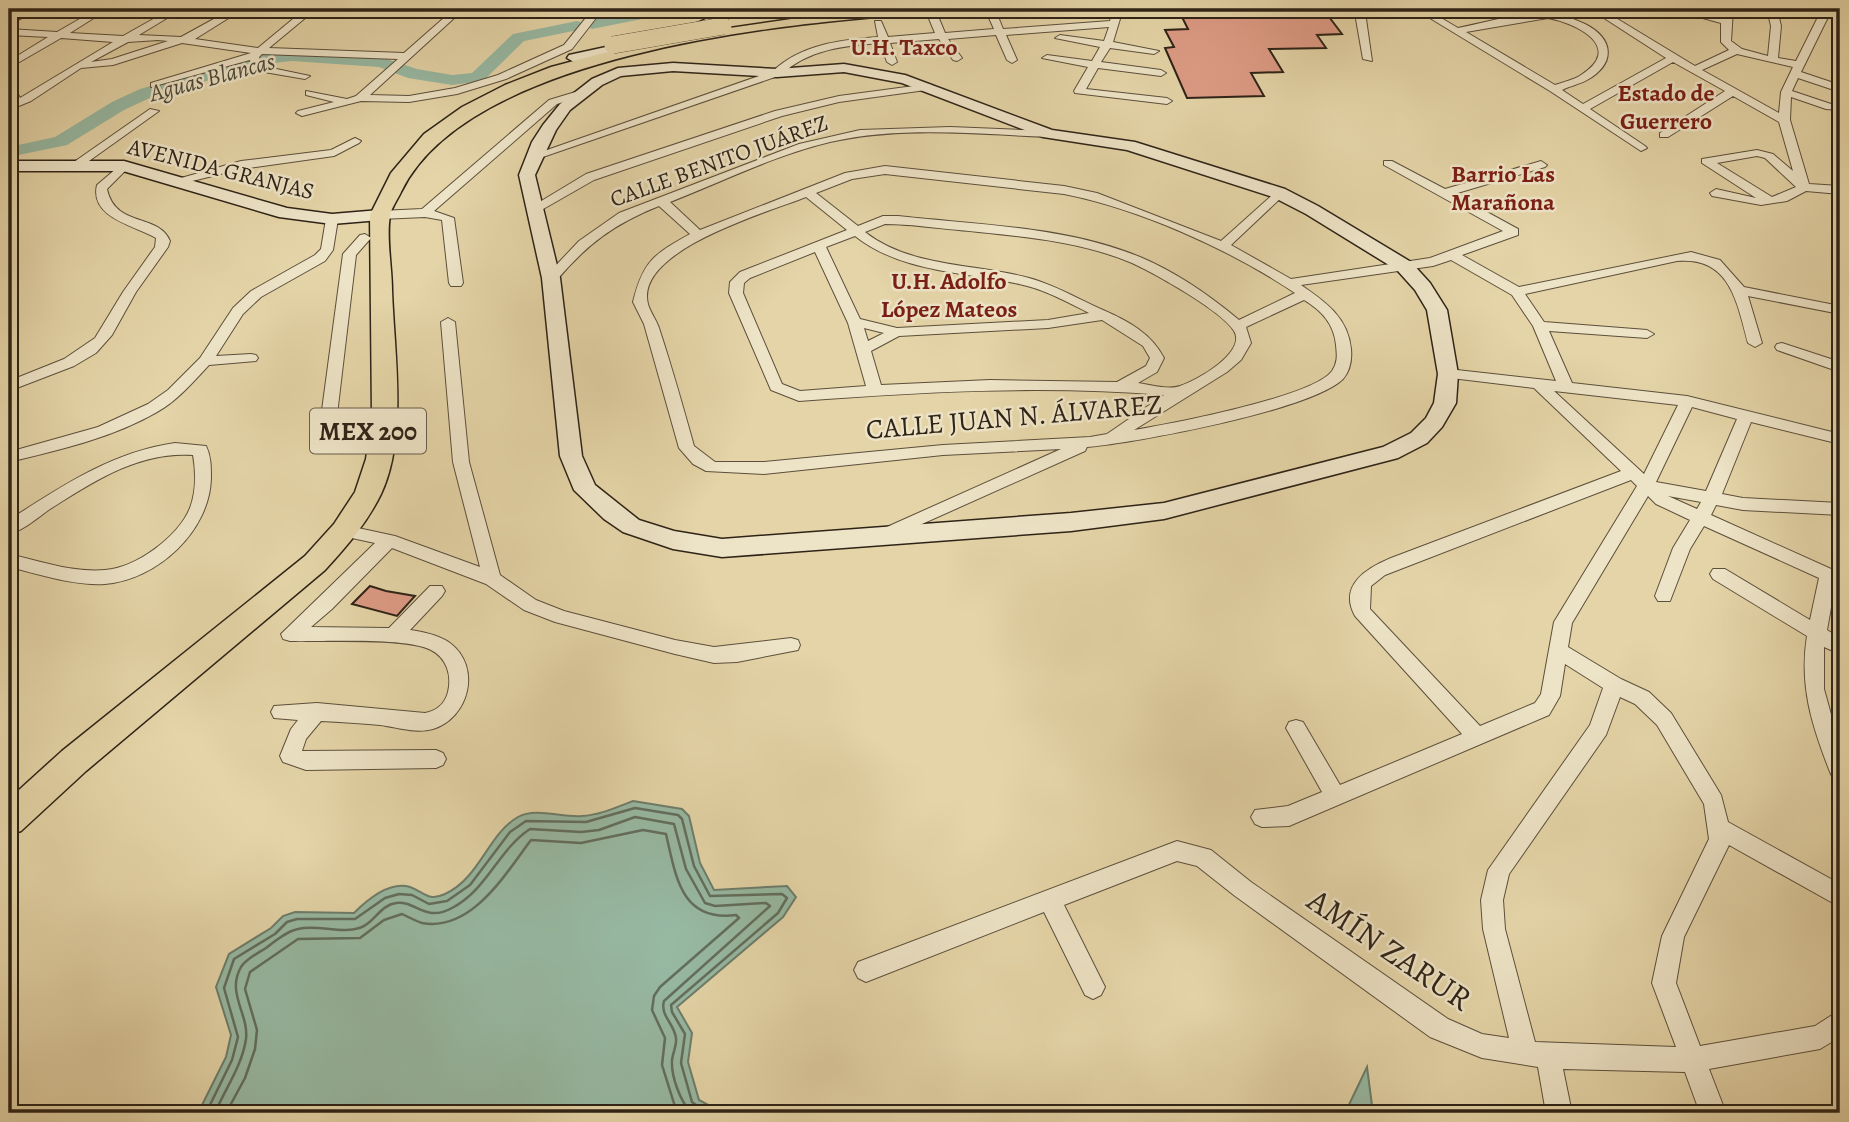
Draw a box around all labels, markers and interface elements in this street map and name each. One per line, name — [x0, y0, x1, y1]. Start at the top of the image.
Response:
district label: U.H. Taxco — [850, 31, 958, 63]
water label: Aguas Blancas — [144, 45, 278, 110]
district label: Estado de Guerrero — [1617, 77, 1715, 137]
street label: CALLE BENITO JUÁREZ — [606, 107, 832, 215]
street label: AVENIDA GRANJAS — [124, 131, 317, 207]
district label: Barrio Las Marañona — [1451, 158, 1555, 218]
district label: U.H. Adolfo López Mateos — [881, 265, 1017, 325]
street label: CALLE JUAN N. ÁLVAREZ — [864, 385, 1164, 449]
road number: MEX 200 — [310, 408, 426, 453]
street label: AMÍN ZARUR — [1298, 877, 1481, 1021]

